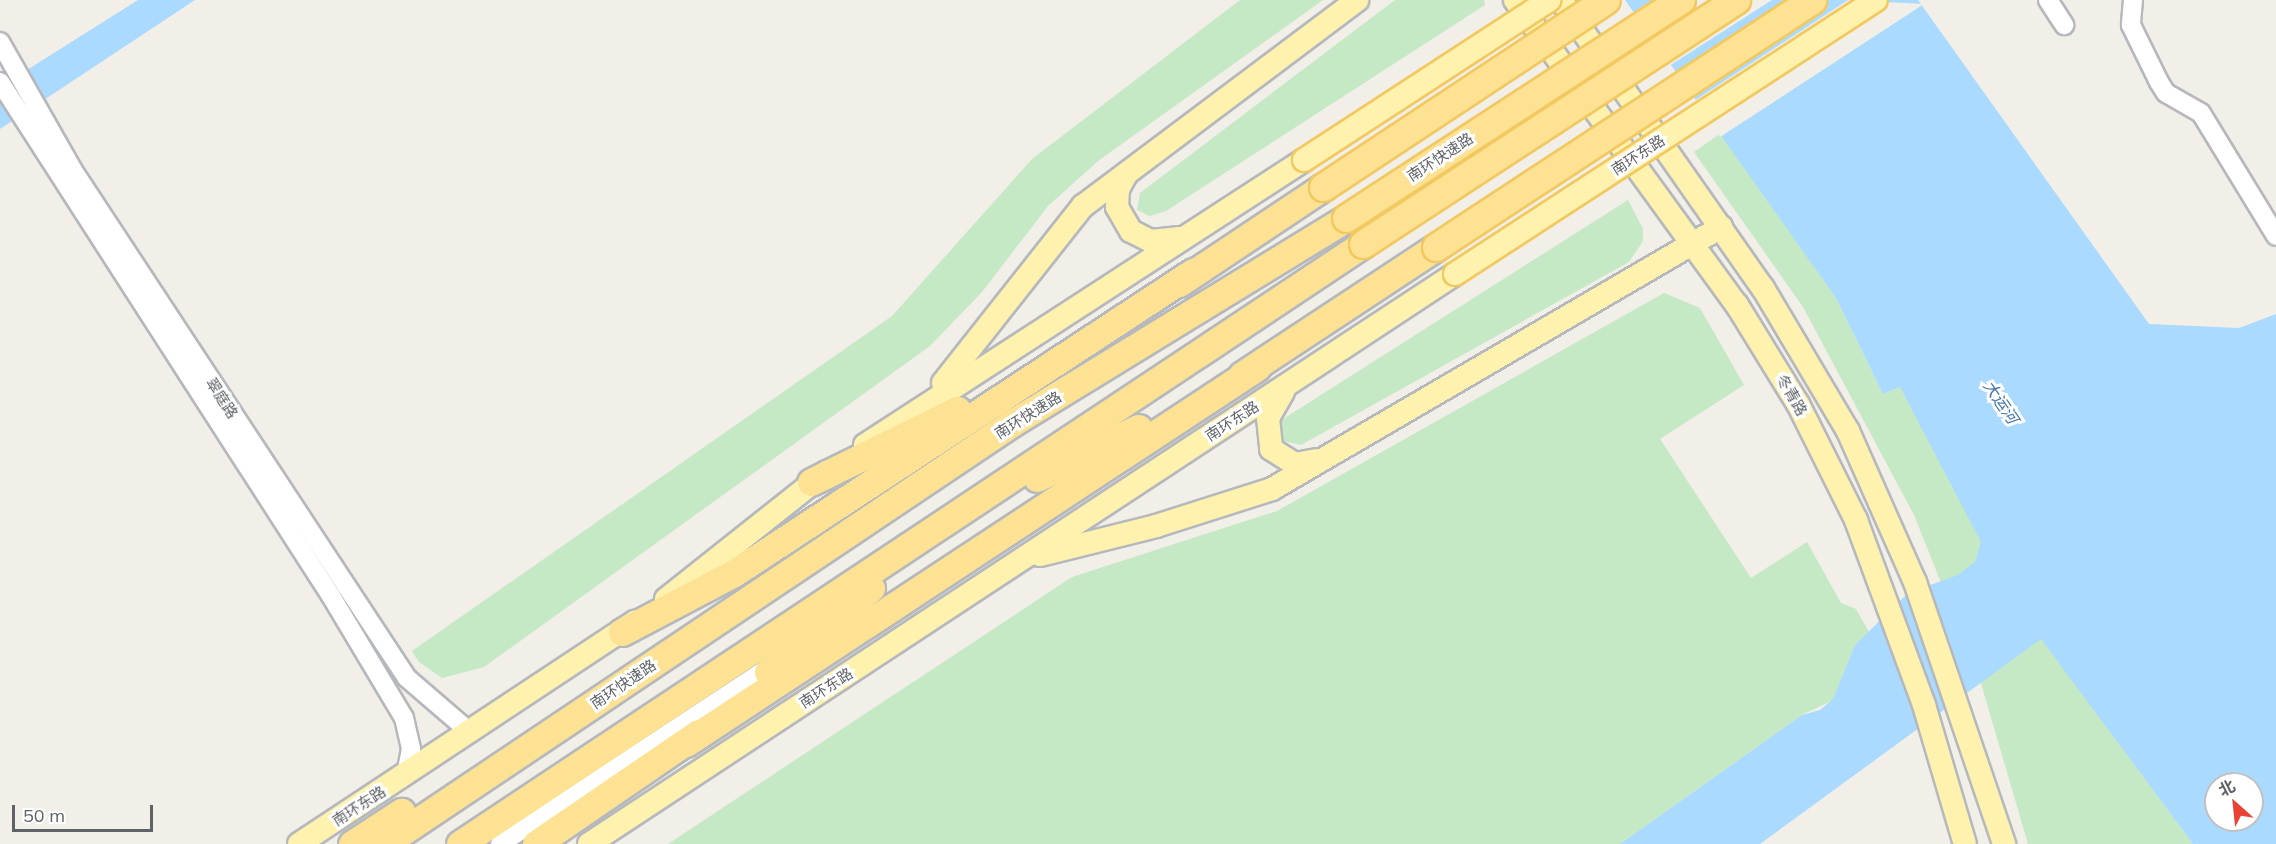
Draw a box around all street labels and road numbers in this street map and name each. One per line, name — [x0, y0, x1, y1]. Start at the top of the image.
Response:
street label: 南环快速路 — [1404, 129, 1476, 185]
street label: 南环东路 — [1608, 131, 1668, 179]
street label: 冬青路 — [1773, 371, 1811, 419]
street label: 翠庭路 — [202, 374, 242, 422]
street label: 南环快速路 — [991, 387, 1065, 443]
street label: 南环东路 — [1202, 397, 1262, 445]
street label: 南环快速路 — [587, 656, 659, 712]
street label: 南环东路 — [796, 664, 856, 712]
street label: 南环东路 — [329, 782, 389, 830]

